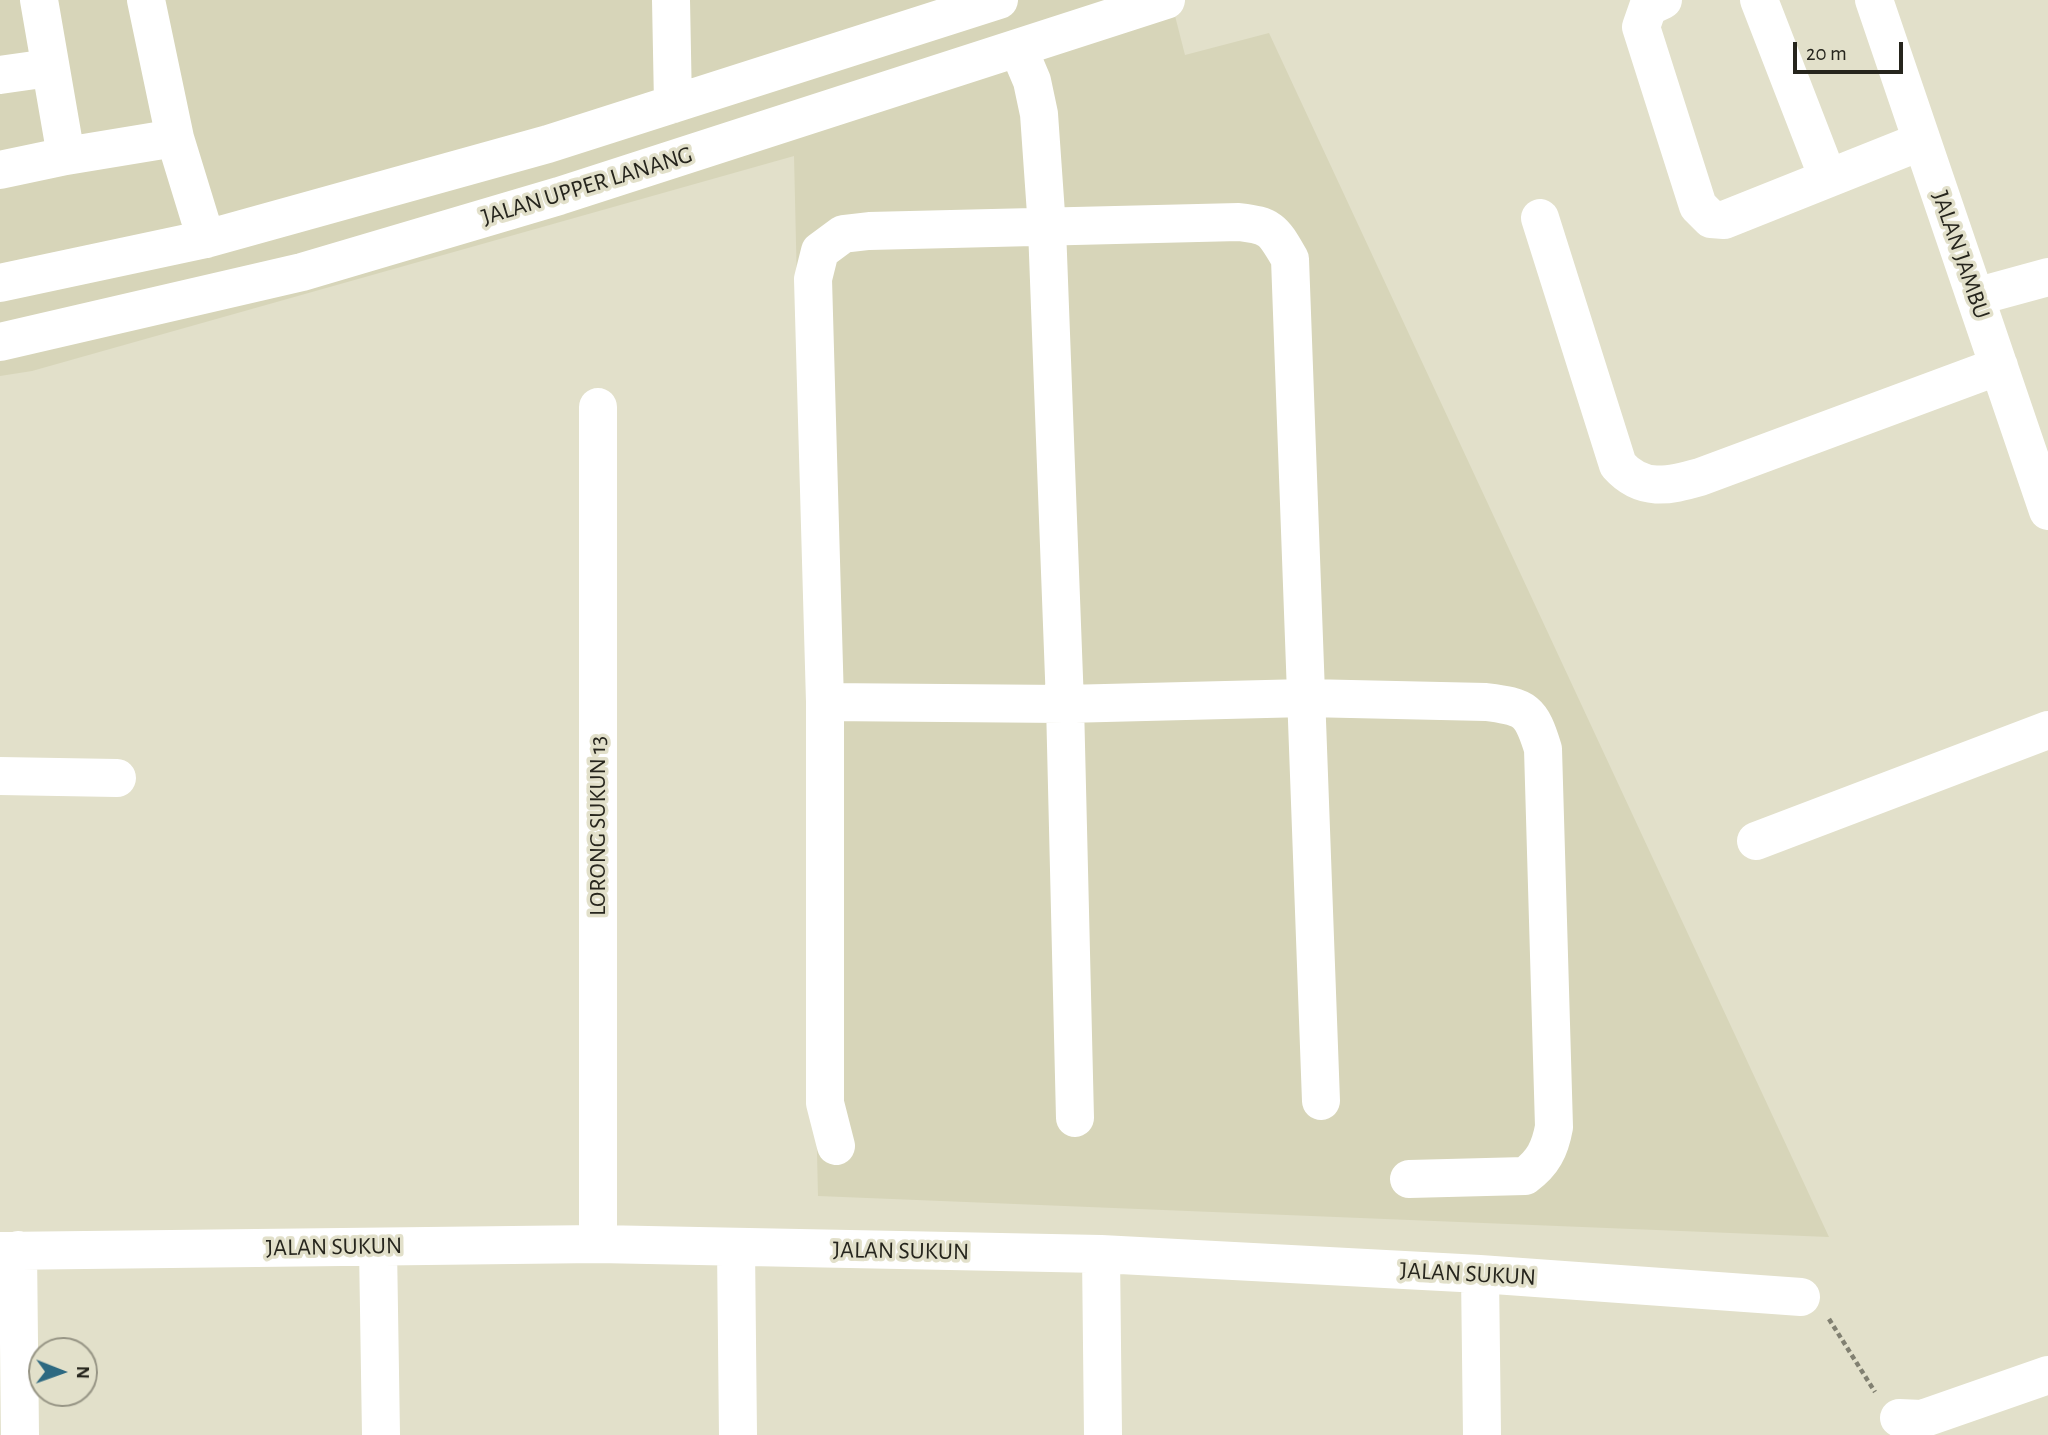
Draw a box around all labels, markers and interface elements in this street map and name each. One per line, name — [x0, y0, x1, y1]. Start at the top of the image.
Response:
scale bar — [1796, 28, 1906, 72]
text: 20 m — [1806, 43, 1847, 64]
street label: JALAN UPPER LANANG — [478, 140, 696, 232]
street label: JALAN JAMBU — [1926, 187, 1996, 323]
street label: LORONG SUKUN 13 — [584, 736, 612, 916]
street label: JALAN SUKUN — [266, 1231, 402, 1263]
street label: JALAN SUKUN — [833, 1235, 969, 1267]
street label: JALAN SUKUN — [1399, 1256, 1537, 1292]
north arrow — [28, 1337, 98, 1407]
text: N — [73, 1366, 92, 1379]

